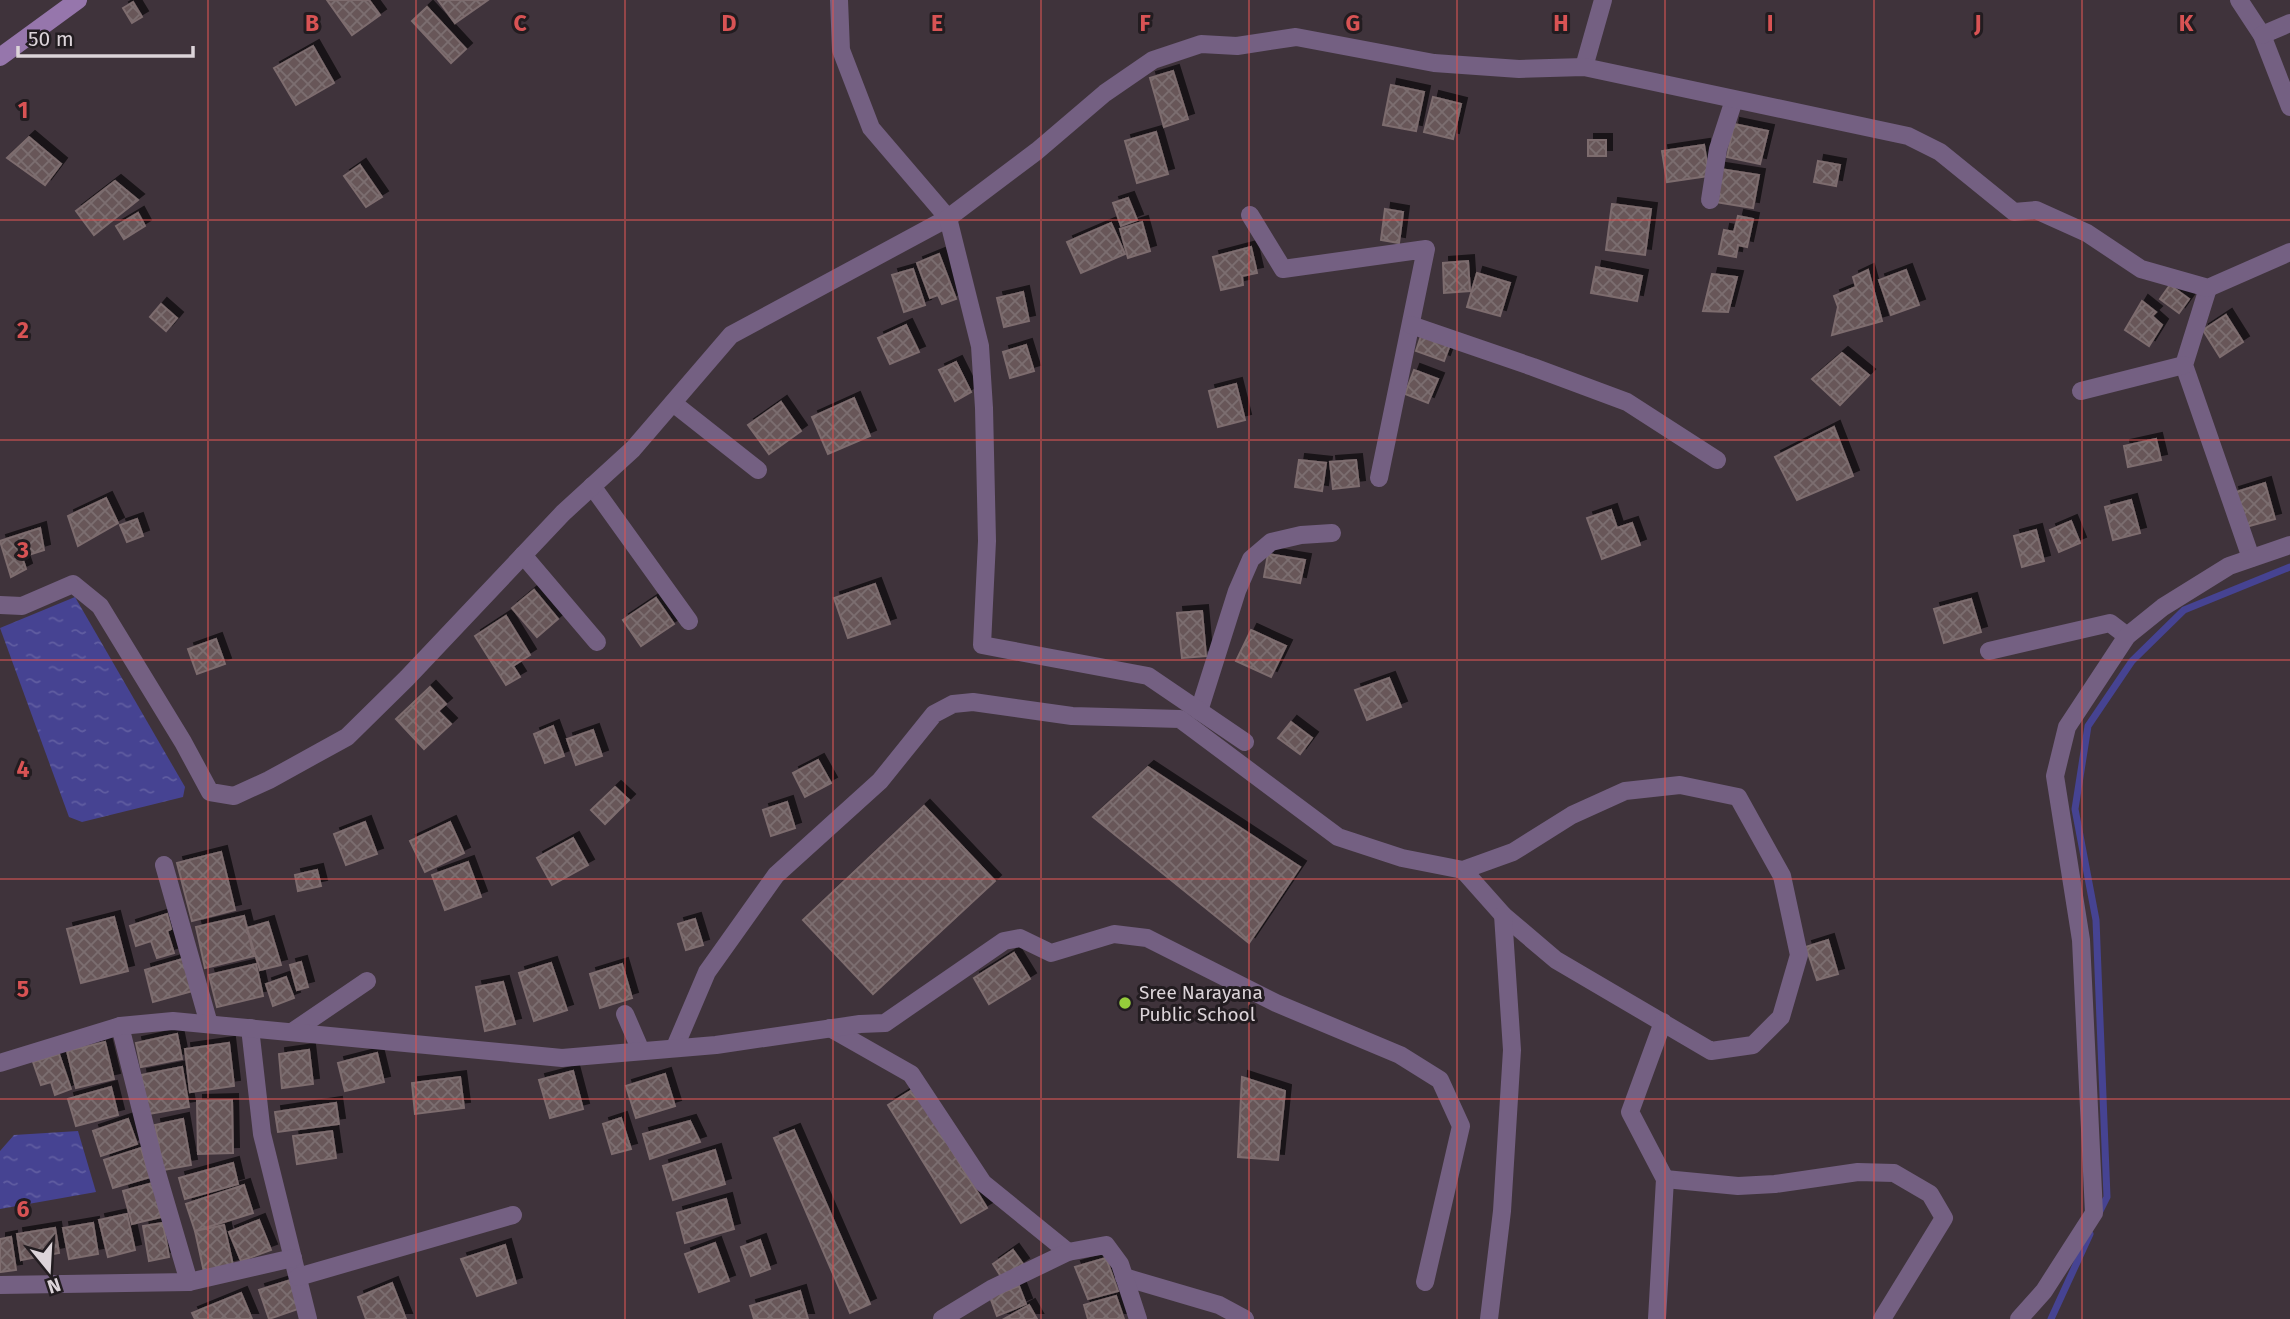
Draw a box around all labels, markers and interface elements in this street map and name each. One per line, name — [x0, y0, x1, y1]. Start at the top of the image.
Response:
text: B — [305, 9, 319, 37]
text: C — [513, 9, 527, 37]
text: D — [722, 9, 737, 37]
text: E — [931, 9, 943, 37]
text: F — [1139, 9, 1151, 37]
text: G — [1346, 9, 1360, 37]
text: H — [1553, 9, 1569, 37]
text: I — [1767, 9, 1773, 37]
text: J — [1973, 9, 1982, 37]
text: K — [2179, 9, 2194, 37]
scale bar — [18, 14, 192, 58]
text: 50 m — [28, 26, 74, 52]
text: 1 — [18, 96, 28, 124]
text: 2 — [17, 316, 29, 344]
text: 3 — [16, 536, 29, 564]
text: 4 — [17, 755, 30, 783]
text: 5 — [17, 975, 29, 1003]
place label: Sree Narayana Public School — [1139, 981, 1263, 1026]
marker: Sree Narayana Public School — [1117, 995, 1133, 1011]
text: 6 — [17, 1195, 30, 1223]
north arrow — [14, 1235, 84, 1305]
text: N — [45, 1273, 64, 1299]

